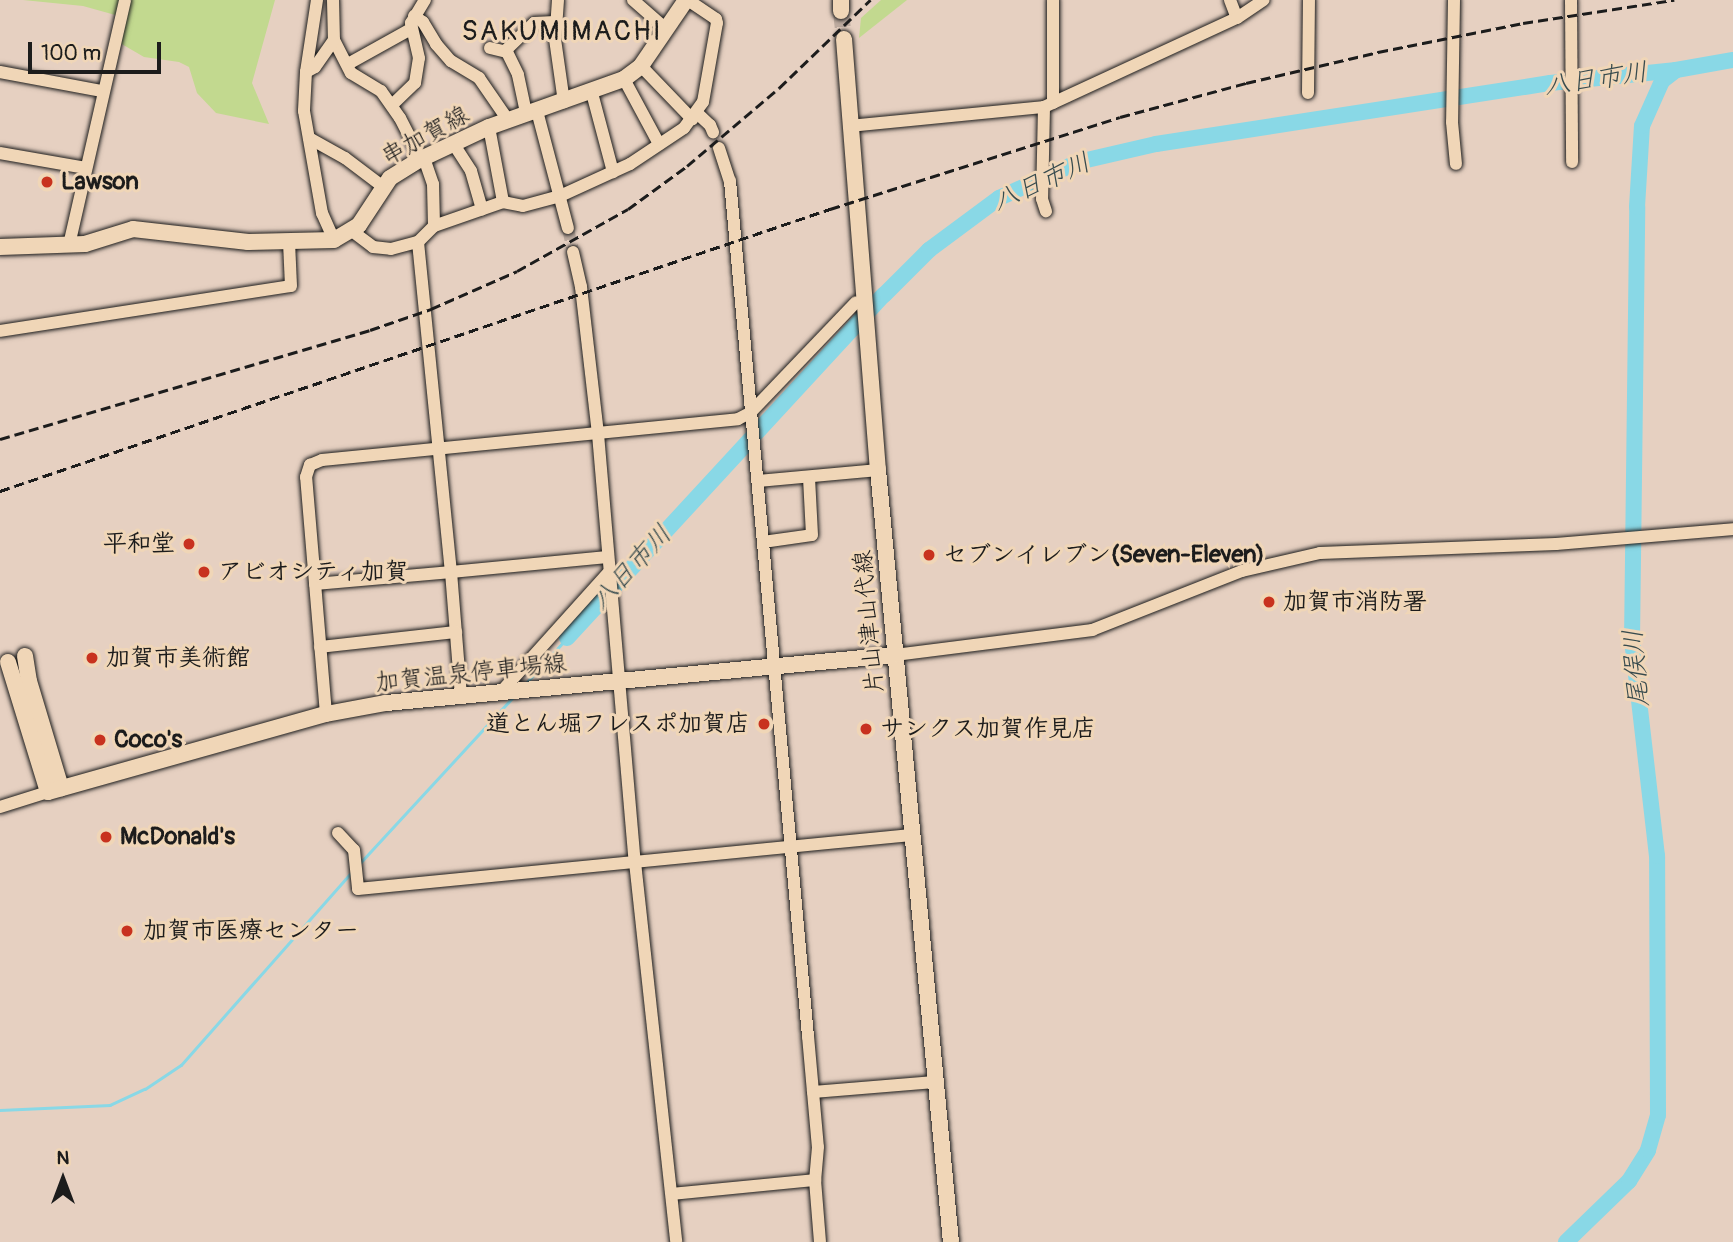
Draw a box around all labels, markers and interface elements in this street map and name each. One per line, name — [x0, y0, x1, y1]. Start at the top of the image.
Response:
district label: SAKUMIMACHI — [463, 15, 661, 49]
scale bar — [32, 28, 164, 72]
text: 100 m — [41, 40, 101, 67]
water label: 八日市川 — [1542, 57, 1650, 103]
street label: 串加賀線 — [376, 100, 474, 172]
water label: 八日市川 — [988, 148, 1096, 218]
place label: Lawson — [61, 168, 139, 196]
marker: Lawson — [39, 174, 55, 190]
water label: 八日市川 — [585, 519, 679, 617]
place label: 平和堂 — [103, 530, 175, 558]
marker: 平和堂 — [181, 536, 197, 552]
place label: セブンイレブン(Seven-Eleven) — [943, 541, 1265, 569]
marker: セブンイレブン(Seven-Eleven) — [921, 547, 937, 563]
street label: 片山津山代線 — [848, 549, 890, 695]
place label: アビオシティ加賀 — [218, 558, 410, 586]
marker: アビオシティ加賀 — [196, 564, 212, 580]
place label: 加賀市消防署 — [1283, 588, 1427, 616]
marker: 加賀市消防署 — [1261, 594, 1277, 610]
water label: 尾俣川 — [1618, 628, 1656, 708]
place label: 加賀市美術館 — [106, 644, 250, 672]
street label: 加賀温泉停車場線 — [374, 649, 568, 697]
marker: 加賀市美術館 — [84, 650, 100, 666]
place label: 道とん堀フレスポ加賀店 — [486, 710, 750, 738]
place label: サンクス加賀作見店 — [880, 715, 1096, 743]
marker: 道とん堀フレスポ加賀店 — [756, 716, 772, 732]
marker: サンクス加賀作見店 — [858, 721, 874, 737]
place label: Coco's — [114, 726, 182, 754]
marker: Coco's — [92, 732, 108, 748]
place label: McDonald's — [120, 823, 235, 851]
marker: McDonald's — [98, 829, 114, 845]
place label: 加賀市医療センター — [143, 917, 359, 945]
marker: 加賀市医療センター — [117, 921, 137, 941]
north arrow — [28, 1144, 98, 1214]
text: N — [57, 1146, 69, 1170]

